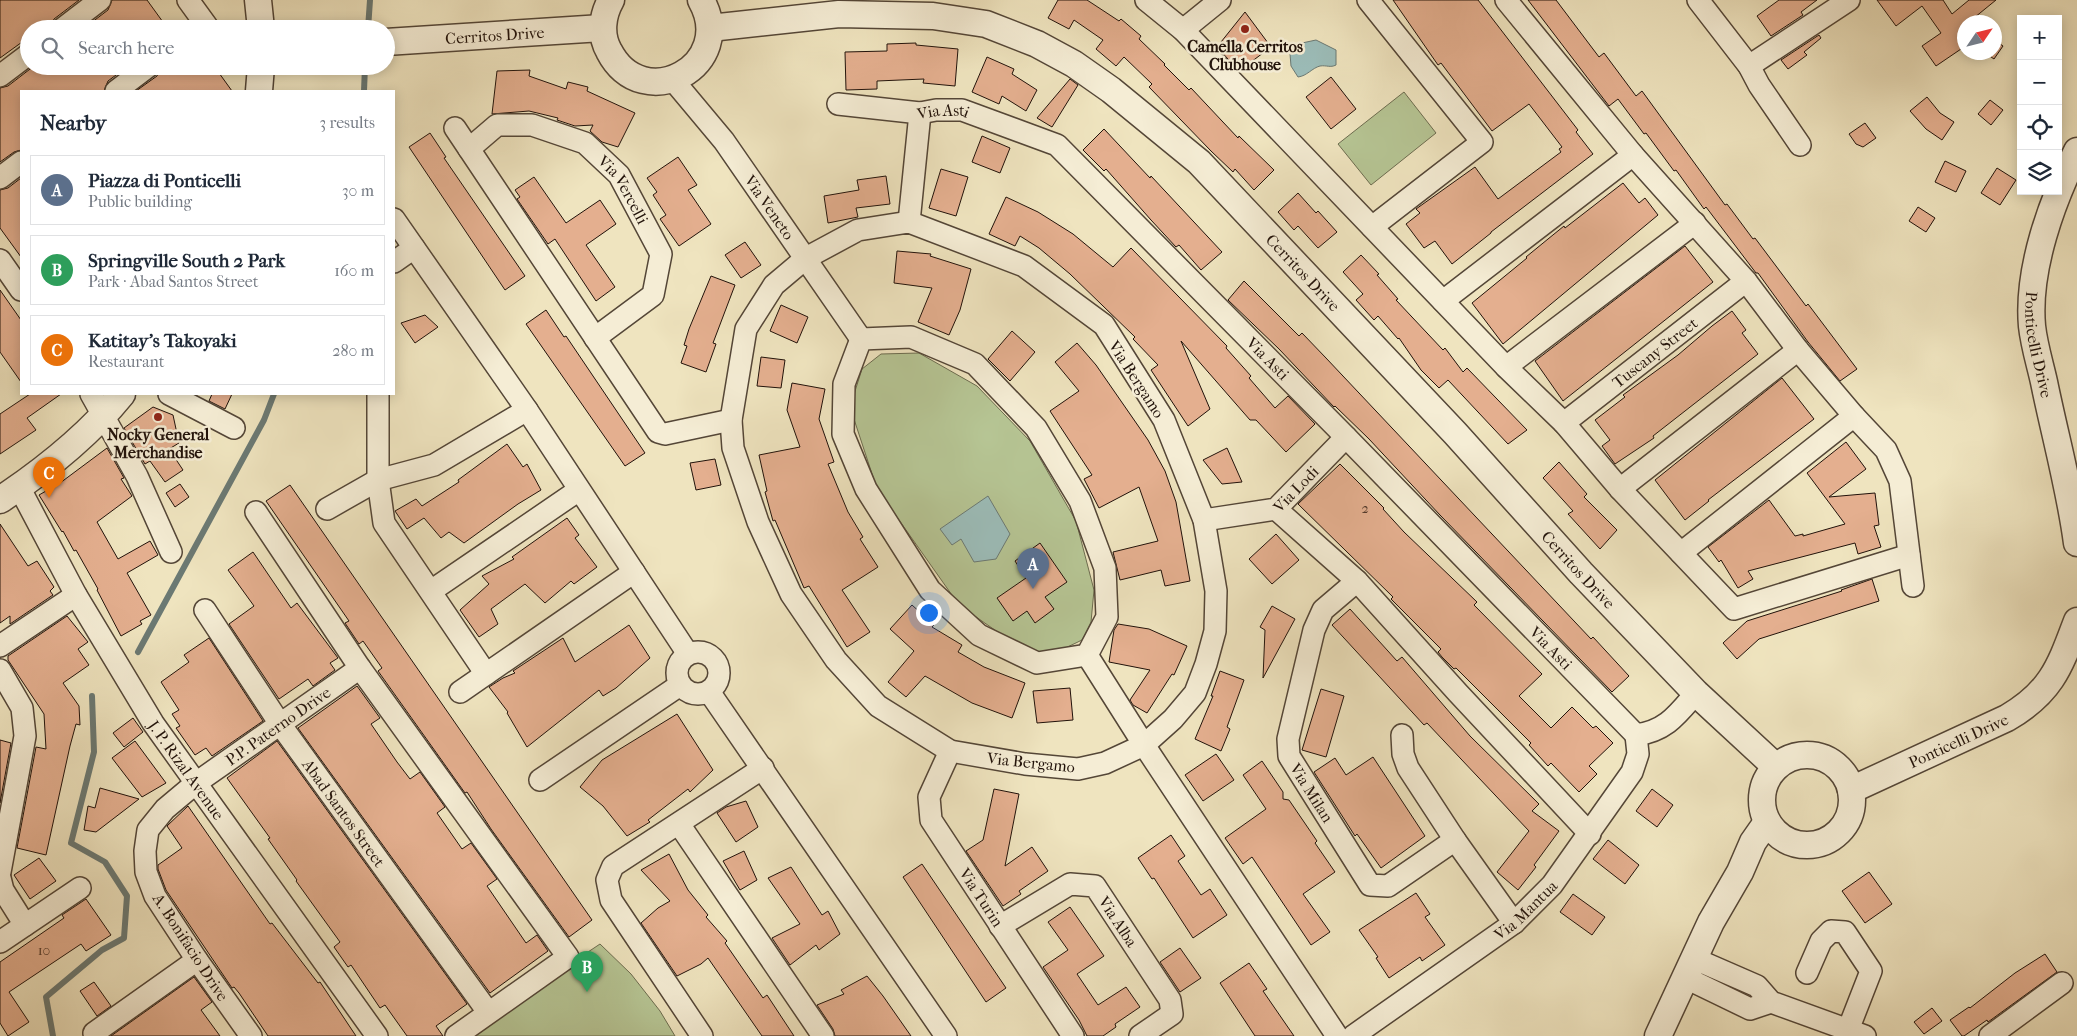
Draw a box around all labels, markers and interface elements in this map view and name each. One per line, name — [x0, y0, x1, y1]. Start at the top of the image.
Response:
north arrow — [1957, 15, 2002, 60]
map controls — [2017, 15, 2062, 195]
button: + — [2017, 15, 2062, 60]
search box — [20, 20, 395, 75]
street label: Cerritos Drive — [445, 23, 545, 48]
marker: Camella Cerritos Clubhouse — [1239, 23, 1251, 35]
icon: search — [38, 34, 66, 62]
text: Search here — [78, 37, 174, 59]
place label: Camella Cerritos Clubhouse — [1187, 37, 1303, 74]
button: − — [2017, 60, 2062, 105]
street label: Via Asti — [915, 100, 972, 124]
button: locate — [2017, 105, 2062, 150]
text: Nearby — [40, 111, 106, 135]
text: 3 results — [319, 113, 375, 132]
button: layers — [2017, 150, 2062, 195]
street label: Via Vercelli — [593, 151, 652, 227]
text: Piazza di Ponticelli — [88, 170, 241, 192]
street label: Via Veneto — [740, 171, 798, 243]
text: A — [52, 181, 62, 200]
text: 30 m — [342, 181, 374, 200]
text: Public building — [88, 192, 192, 211]
street label: Cerritos Drive — [1262, 230, 1344, 315]
text: Springville South 2 Park — [88, 250, 285, 272]
text: B — [52, 261, 62, 280]
text: 160 m — [334, 261, 374, 280]
text: Park · Abad Santos Street — [88, 272, 258, 291]
street label: Ponticelli Drive — [2021, 291, 2056, 400]
street label: Tuscany Street — [1609, 313, 1702, 392]
text: Katitay's Takoyaki — [88, 330, 237, 352]
street label: Via Asti — [1242, 332, 1293, 384]
street label: Via Bergamo — [1104, 336, 1169, 421]
text: C — [52, 341, 62, 360]
text: 280 m — [332, 341, 374, 360]
text: Restaurant — [88, 352, 164, 371]
marker: Nocky General Merchandise — [152, 411, 164, 423]
place label: Nocky General Merchandise — [107, 425, 210, 462]
pin: C — [33, 457, 65, 498]
street label: Via Lodi — [1269, 462, 1323, 517]
house number: 2 — [1361, 500, 1369, 517]
street label: Cerritos Drive — [1537, 527, 1619, 613]
pin: A — [1017, 548, 1049, 589]
your location — [916, 600, 942, 626]
street label: Via Asti — [1525, 622, 1576, 674]
street label: P.P. Paterno Drive — [222, 683, 334, 769]
street label: Ponticelli Drive — [1905, 710, 2011, 772]
street label: J. P. Rizal Avenue — [143, 715, 228, 823]
street label: Via Bergamo — [985, 748, 1076, 777]
street label: Abad Santos Street — [298, 755, 389, 871]
street label: Via Milan — [1285, 759, 1338, 827]
street label: Via Turin — [955, 864, 1008, 931]
street label: Via Mantua — [1490, 876, 1562, 945]
street label: A. Bonifacio Drive — [148, 889, 232, 1005]
street label: Via Alba — [1094, 892, 1142, 951]
house number: 10 — [38, 942, 50, 959]
pin: B — [571, 951, 603, 992]

